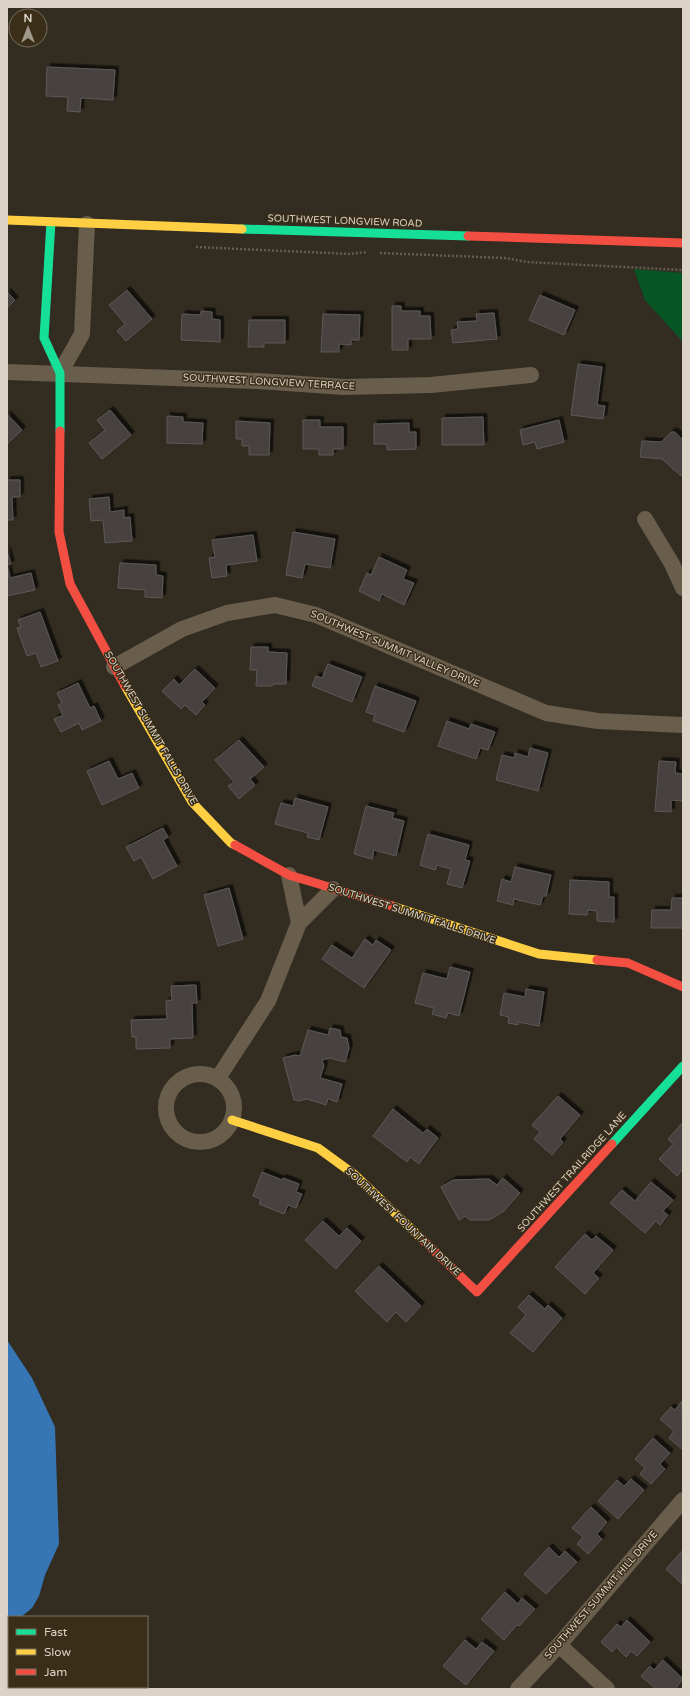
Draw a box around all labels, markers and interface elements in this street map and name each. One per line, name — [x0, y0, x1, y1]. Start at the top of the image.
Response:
north arrow — [8, 8, 48, 48]
text: N — [24, 12, 32, 25]
street label: SOUTHWEST LONGVIEW ROAD — [267, 212, 423, 230]
street label: SOUTHWEST LONGVIEW TERRACE — [183, 372, 355, 392]
street label: SOUTHWEST SUMMIT VALLEY DRIVE — [309, 608, 481, 690]
street label: SOUTHWEST SUMMIT FALLS DRIVE — [102, 649, 200, 807]
street label: SOUTHWEST SUMMIT FALLS DRIVE — [327, 881, 497, 947]
street label: SOUTHWEST TRAILRIDGE LANE — [515, 1110, 629, 1234]
street label: SOUTHWEST FOUNTAIN DRIVE — [343, 1165, 463, 1279]
street label: SOUTHWEST SUMMIT HILL DRIVE — [542, 1528, 660, 1662]
legend — [8, 1616, 148, 1688]
text: Fast — [44, 1625, 68, 1639]
text: Slow — [44, 1645, 71, 1659]
text: Jam — [44, 1665, 67, 1679]

